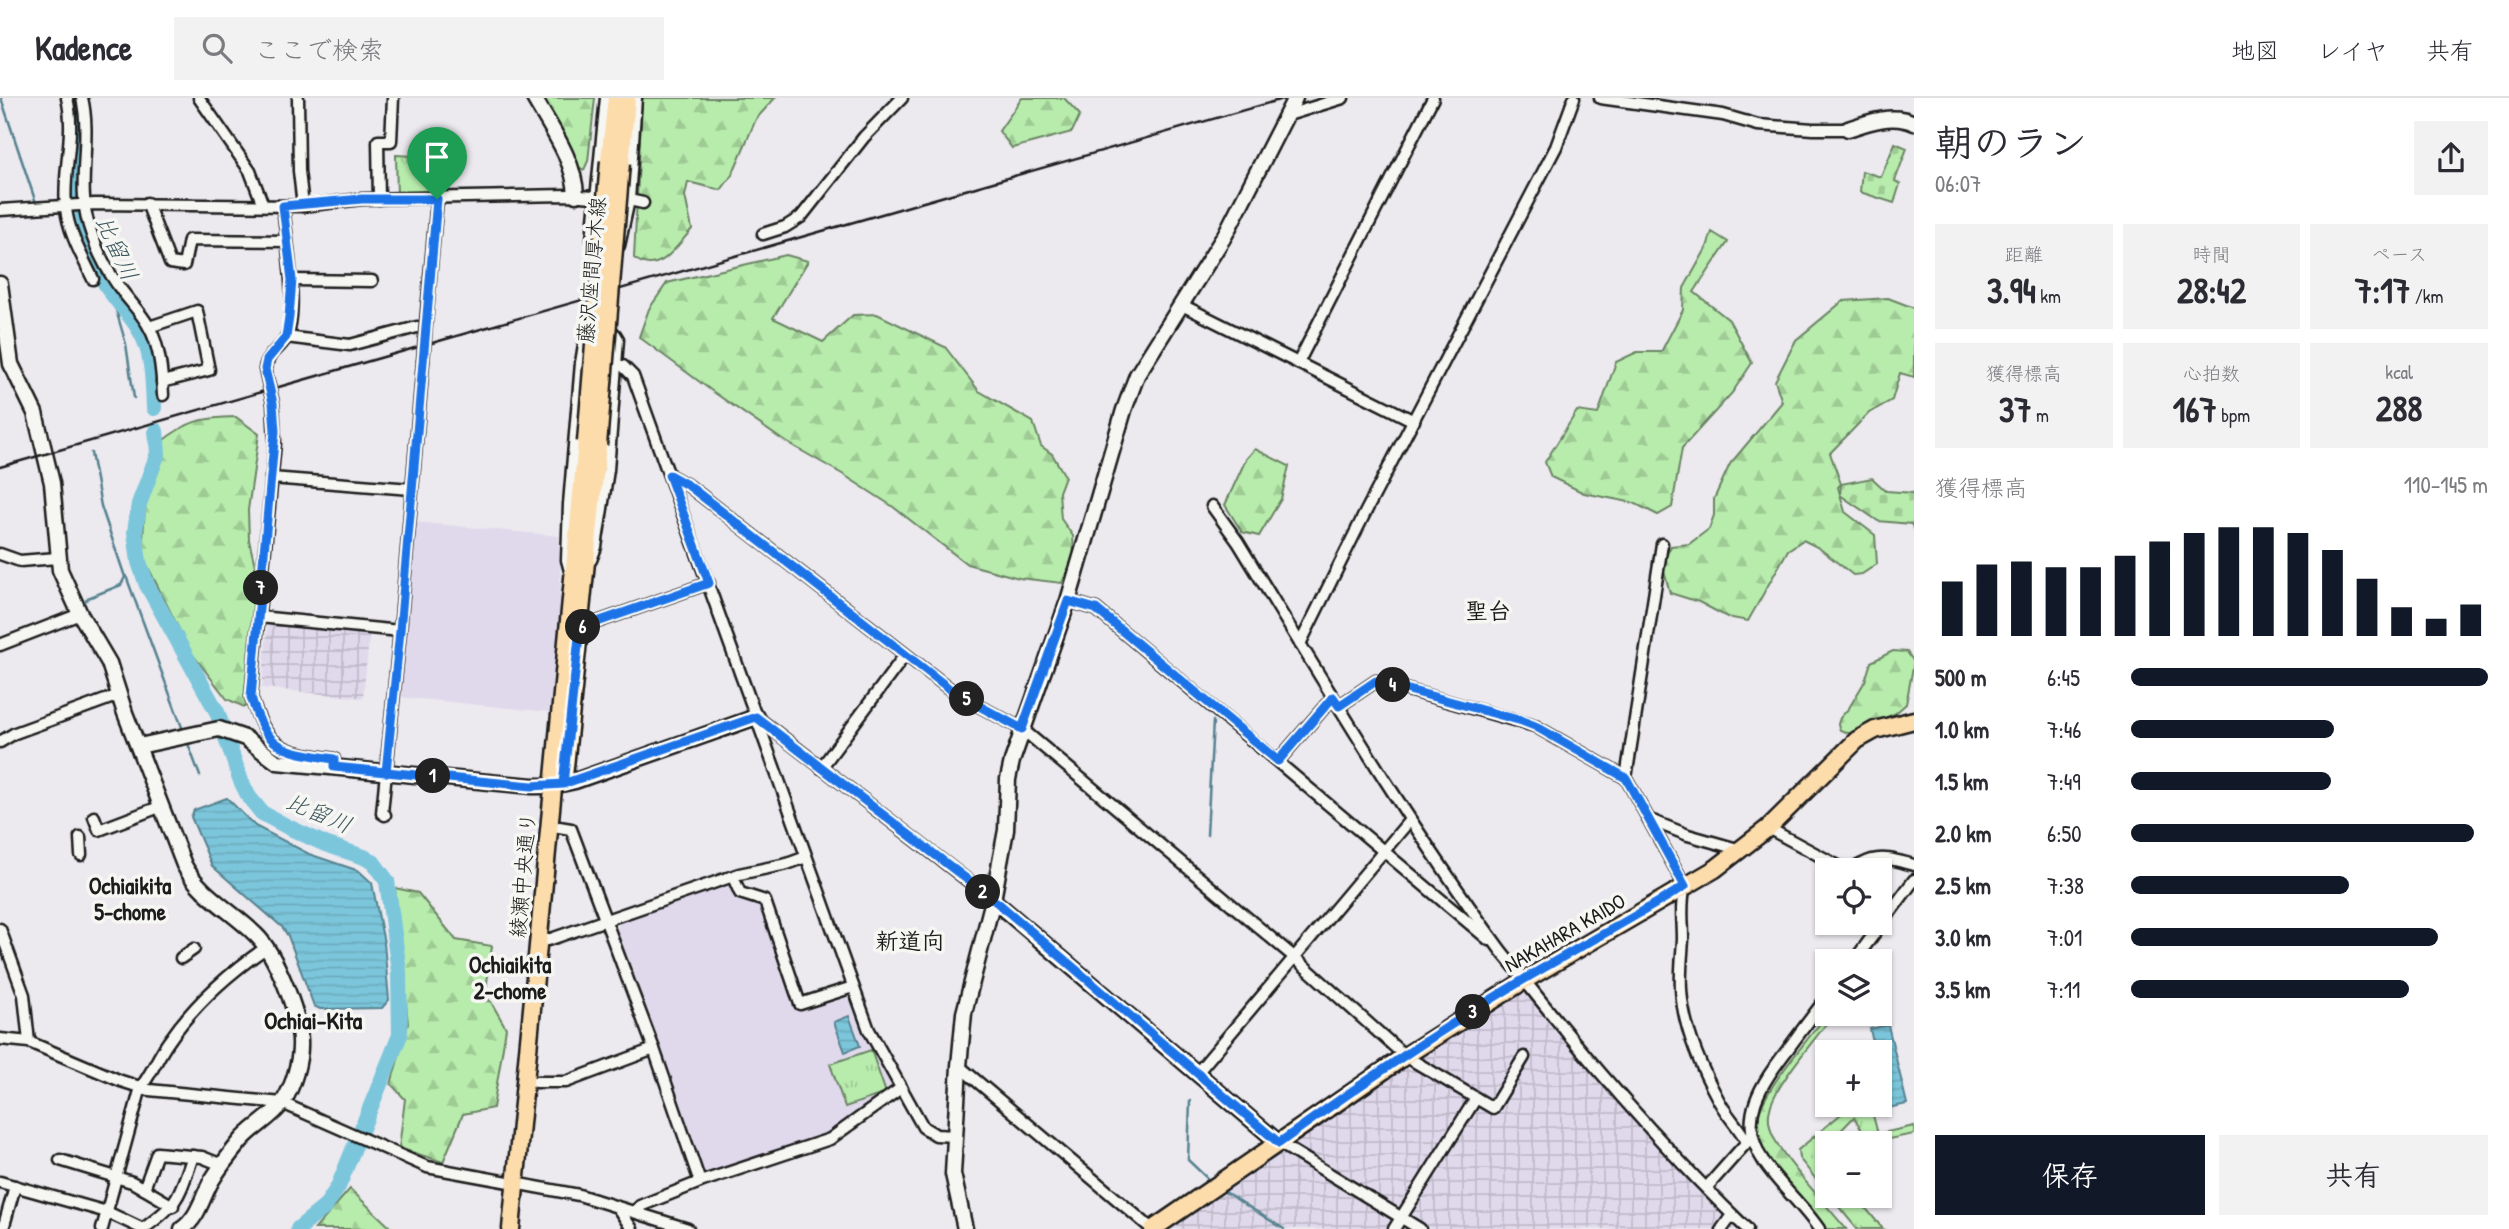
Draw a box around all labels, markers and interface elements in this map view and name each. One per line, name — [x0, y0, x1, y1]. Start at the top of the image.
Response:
search box — [174, 17, 664, 80]
text: Kadence — [35, 26, 132, 70]
icon: search — [198, 29, 236, 67]
text: ここで検索 — [254, 32, 384, 67]
text: 地図 — [2231, 34, 2279, 66]
text: レイヤ — [2317, 34, 2388, 66]
text: 共有 — [2426, 34, 2474, 66]
text: 朝のラン — [1935, 116, 2087, 168]
button: share — [2414, 121, 2488, 195]
pin — [407, 127, 467, 199]
icon: arrive — [418, 138, 456, 176]
text: 06:07 — [1935, 168, 1982, 199]
street label: 藤沢座間厚木線 — [571, 195, 612, 344]
water label: 比留川 — [89, 210, 146, 286]
text: 距離 — [2005, 241, 2043, 267]
text: 時間 — [2192, 241, 2231, 267]
text: ペース — [2371, 241, 2427, 267]
text: 3.94 — [1987, 267, 2036, 314]
text: 28:42 — [2177, 267, 2246, 314]
text: 7:17 — [2355, 267, 2410, 314]
text: km — [2036, 283, 2061, 309]
text: /km — [2410, 283, 2444, 309]
text: kcal — [2385, 359, 2413, 385]
text: 獲得標高 — [1986, 360, 2062, 386]
text: 心拍数 — [2183, 360, 2240, 386]
text: 288 — [2376, 385, 2423, 432]
text: 37 — [1999, 386, 2032, 433]
text: 167 — [2173, 386, 2217, 433]
text: m — [2032, 402, 2049, 428]
text: bpm — [2217, 402, 2250, 428]
text: 110–145 m — [2404, 469, 2488, 500]
text: 獲得標高 — [1935, 472, 2027, 503]
pin: 7 — [244, 570, 278, 606]
text: 7 — [256, 574, 265, 600]
district label: 聖台 — [1465, 595, 1511, 626]
pin: 6 — [566, 610, 600, 644]
text: 6 — [579, 613, 586, 639]
text: 500 m — [1935, 662, 1986, 693]
text: 6:45 — [2047, 662, 2080, 693]
pin: 4 — [1376, 668, 1410, 702]
text: 4 — [1389, 671, 1396, 697]
pin: 5 — [950, 682, 984, 716]
text: 5 — [962, 685, 971, 711]
text: 1.0 km — [1935, 714, 1989, 745]
text: 7:46 — [2047, 714, 2082, 745]
pin: 1 — [416, 758, 450, 794]
text: 1 — [429, 762, 436, 788]
text: 1.5 km — [1935, 766, 1988, 797]
text: 7:49 — [2047, 766, 2081, 797]
water label: 比留川 — [281, 785, 357, 840]
street label: 綾瀬中央通り — [503, 811, 542, 939]
text: 2.0 km — [1935, 818, 1991, 849]
text: 6:50 — [2047, 818, 2082, 849]
map controls — [1815, 858, 1892, 1208]
button: locate — [1815, 858, 1892, 935]
district label: Ochiaikita 5-chome — [89, 870, 171, 927]
text: 2.5 km — [1935, 870, 1991, 901]
text: 7:38 — [2047, 870, 2084, 901]
pin: 2 — [965, 874, 1000, 910]
text: 2 — [978, 878, 987, 904]
street label: NAKAHARA KAIDO — [1499, 886, 1631, 979]
text: 3.0 km — [1935, 922, 1991, 953]
text: 7:01 — [2047, 922, 2082, 953]
district label: 新道向 — [876, 925, 945, 956]
district label: Ochiaikita 2-chome — [469, 949, 551, 1006]
button: layers — [1815, 949, 1892, 1026]
text: 3.5 km — [1935, 974, 1990, 1005]
text: 7:11 — [2047, 974, 2080, 1005]
pin: 3 — [1456, 995, 1490, 1030]
text: 3 — [1468, 998, 1477, 1024]
district label: Ochiai-Kita — [264, 1004, 363, 1036]
button: + — [1815, 1040, 1892, 1117]
button: − — [1815, 1131, 1892, 1208]
button: 保存 — [1935, 1135, 2205, 1215]
button: 共有 — [2219, 1135, 2488, 1215]

